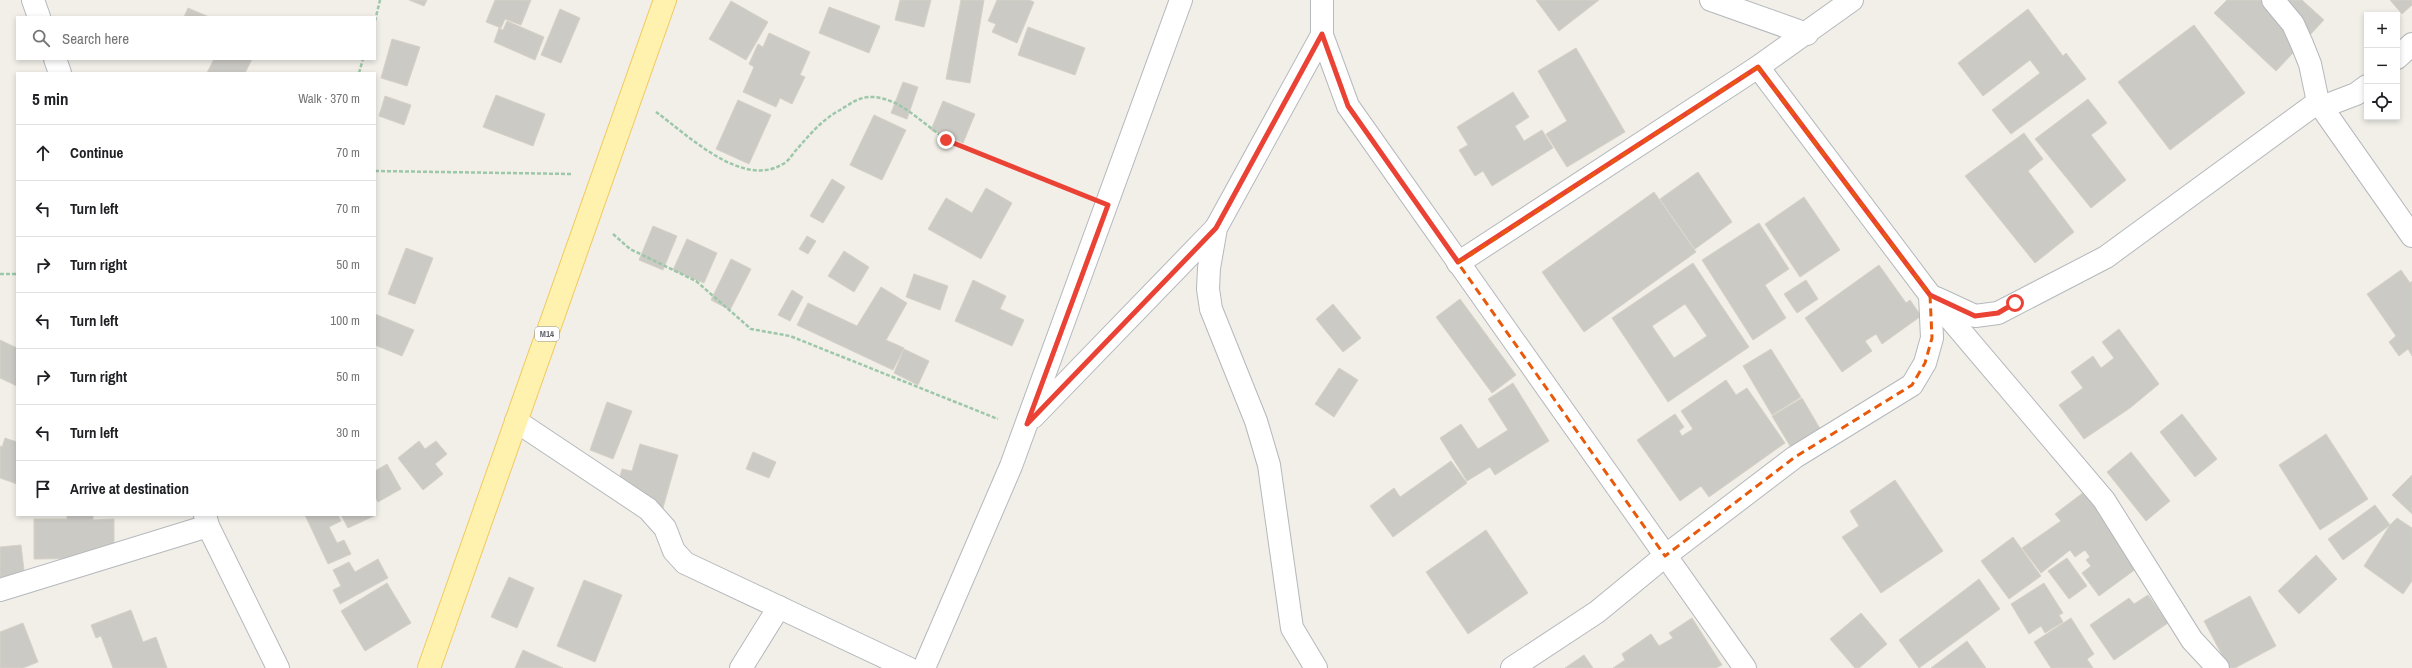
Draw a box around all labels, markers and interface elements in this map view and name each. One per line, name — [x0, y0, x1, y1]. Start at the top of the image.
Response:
map controls — [2364, 12, 2400, 120]
button: + — [2364, 12, 2400, 48]
search box — [16, 16, 376, 60]
icon: search — [30, 27, 52, 49]
text: Search here — [62, 28, 129, 49]
button: − — [2364, 48, 2400, 84]
button: locate — [2364, 84, 2400, 120]
text: 5 min — [32, 87, 68, 110]
text: Walk · 370 m — [298, 90, 360, 107]
route end — [937, 131, 955, 149]
icon: ahead — [32, 142, 54, 164]
text: Continue — [70, 142, 123, 163]
text: 70 m — [336, 144, 360, 161]
icon: left — [32, 198, 54, 220]
text: Turn left — [70, 198, 118, 219]
text: 70 m — [336, 200, 360, 217]
icon: right — [32, 254, 54, 276]
text: Turn right — [70, 254, 127, 275]
text: 50 m — [336, 256, 360, 273]
route start — [2006, 294, 2024, 312]
icon: left — [32, 310, 54, 332]
text: Turn left — [70, 310, 118, 331]
text: 100 m — [330, 312, 360, 329]
road number: M14 — [535, 327, 559, 341]
icon: right — [32, 366, 54, 388]
text: Turn right — [70, 366, 127, 387]
text: 50 m — [336, 368, 360, 385]
icon: left — [32, 422, 54, 444]
text: Turn left — [70, 422, 118, 443]
text: 30 m — [336, 424, 360, 441]
icon: arrive — [32, 478, 54, 500]
text: Arrive at destination — [70, 478, 189, 499]

